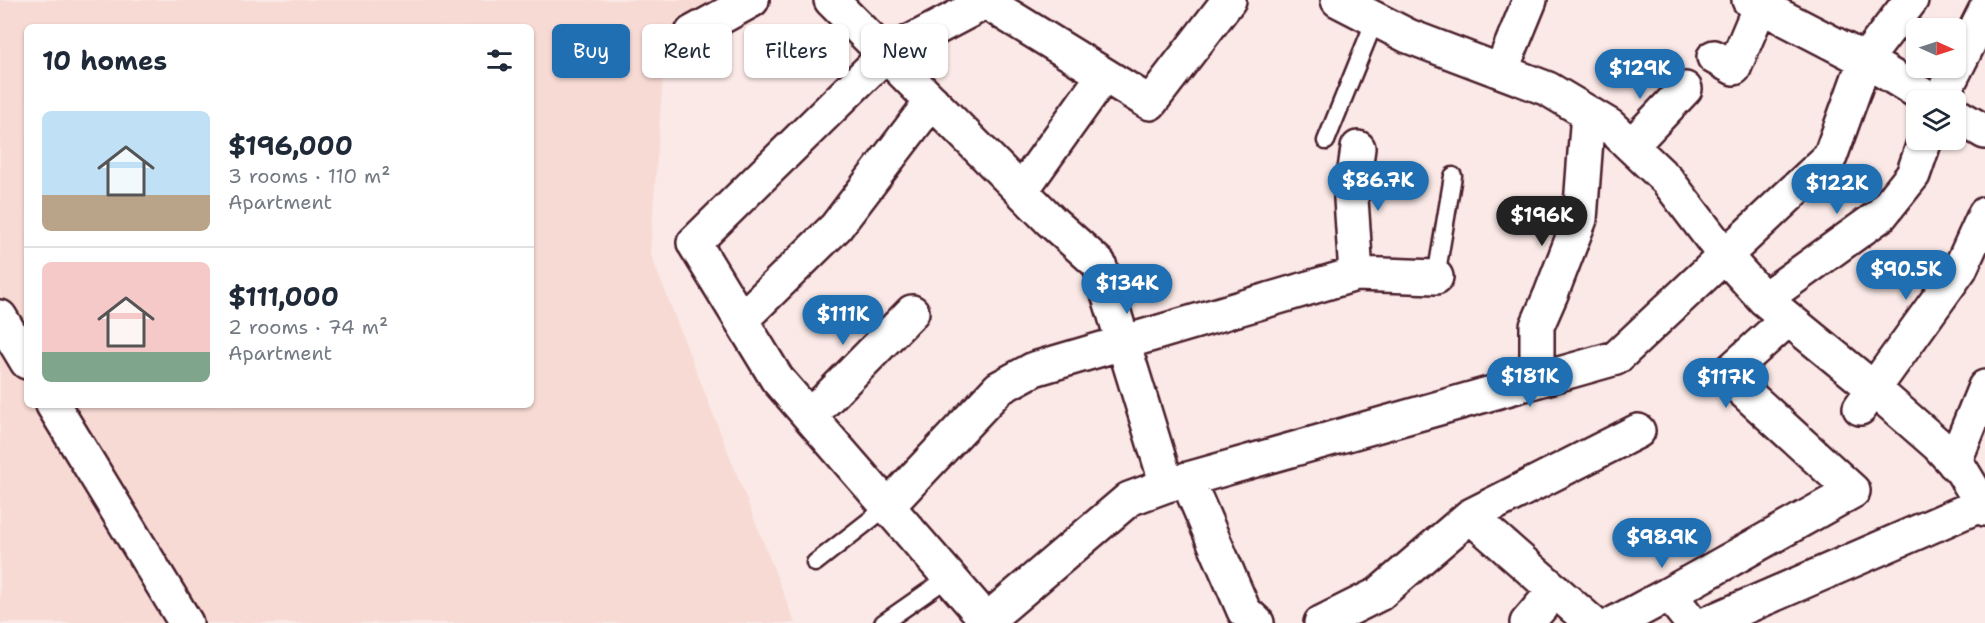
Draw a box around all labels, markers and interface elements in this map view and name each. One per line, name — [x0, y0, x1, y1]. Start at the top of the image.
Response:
north arrow — [1906, 18, 1966, 78]
map controls — [1906, 18, 1966, 150]
chip: Buy — [552, 24, 630, 78]
chip: Rent — [642, 24, 732, 78]
chip: Filters — [744, 24, 849, 78]
chip: New — [861, 24, 948, 78]
text: 10 homes — [42, 43, 167, 78]
icon: filters — [483, 44, 516, 77]
pin: $129K — [1598, 49, 1682, 100]
text: $129K — [1609, 55, 1671, 81]
button: layers — [1906, 90, 1966, 150]
text: $196,000 — [228, 128, 353, 163]
icon: home — [90, 135, 162, 207]
pin: $86.7K — [1329, 161, 1427, 212]
text: 3 rooms · 110 m² — [228, 163, 391, 189]
pin: $122K — [1795, 164, 1879, 215]
text: $86.7K — [1342, 167, 1414, 193]
text: $122K — [1806, 170, 1868, 196]
text: Apartment — [228, 189, 332, 215]
pin: $196K — [1500, 196, 1584, 247]
text: $196K — [1510, 202, 1574, 228]
pin: $90.5K — [1857, 250, 1955, 301]
text: $90.5K — [1870, 256, 1942, 282]
pin: $134K — [1085, 264, 1169, 315]
text: $134K — [1095, 270, 1159, 296]
text: $111,000 — [228, 279, 339, 314]
icon: home — [90, 286, 162, 358]
pin: $111K — [801, 295, 885, 346]
text: $111K — [817, 301, 870, 327]
text: 2 rooms · 74 m² — [228, 314, 388, 340]
text: Apartment — [228, 340, 332, 366]
pin: $181K — [1488, 357, 1572, 408]
pin: $117K — [1684, 358, 1768, 409]
text: $181K — [1501, 363, 1559, 389]
text: $117K — [1697, 364, 1755, 390]
pin: $98.9K — [1613, 518, 1711, 569]
text: $98.9K — [1626, 524, 1698, 550]

